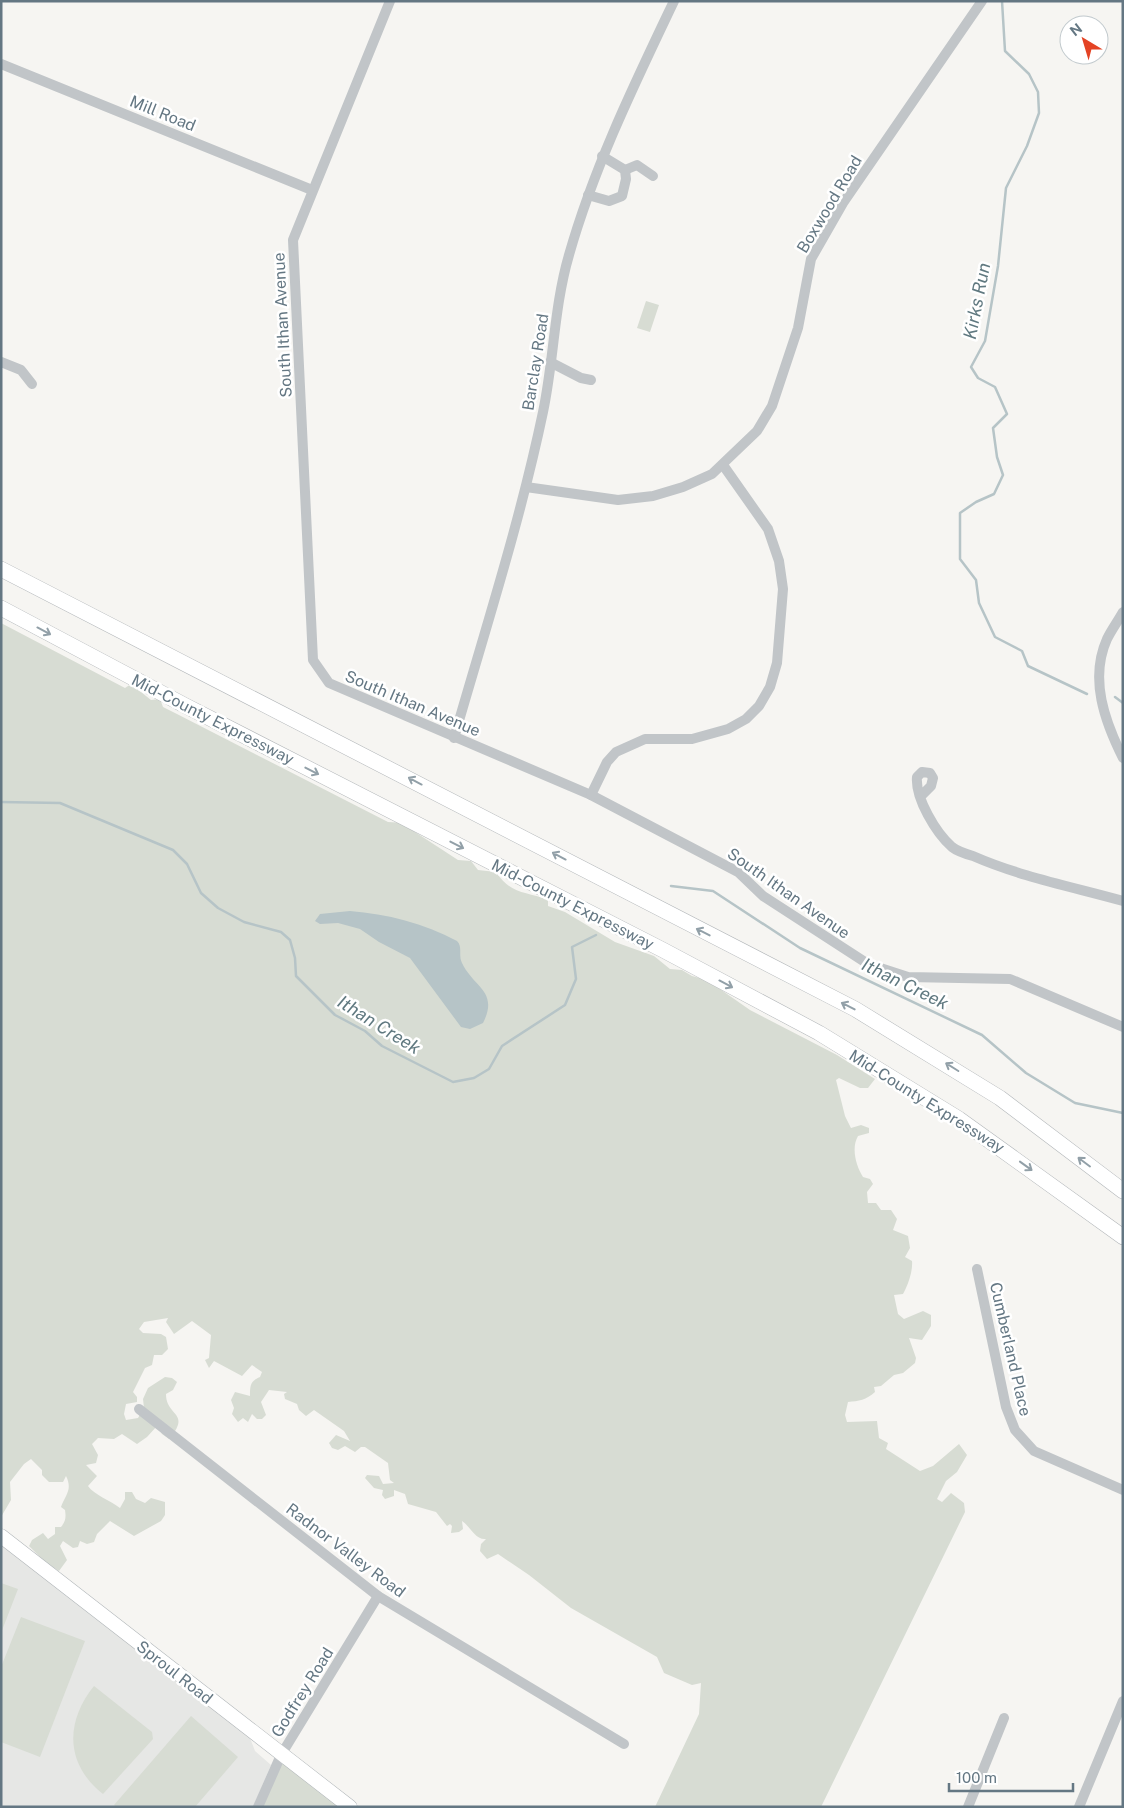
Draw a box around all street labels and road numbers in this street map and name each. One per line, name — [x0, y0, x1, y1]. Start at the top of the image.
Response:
street label: Mill Road — [127, 92, 199, 135]
street label: Boxwood Road — [793, 152, 866, 256]
street label: South Ithan Avenue — [269, 252, 296, 398]
street label: Barclay Road — [518, 312, 553, 412]
street label: South Ithan Avenue — [342, 666, 483, 741]
street label: Mid-County Expressway — [128, 670, 298, 769]
street label: South Ithan Avenue — [724, 844, 854, 943]
street label: Mid-County Expressway — [488, 855, 658, 954]
street label: Mid-County Expressway — [846, 1046, 1008, 1157]
street label: Cumberland Place — [986, 1280, 1035, 1418]
street label: Radnor Valley Road — [282, 1499, 409, 1601]
street label: Sproul Road — [133, 1637, 217, 1708]
street label: Godfrey Road — [267, 1644, 338, 1741]

